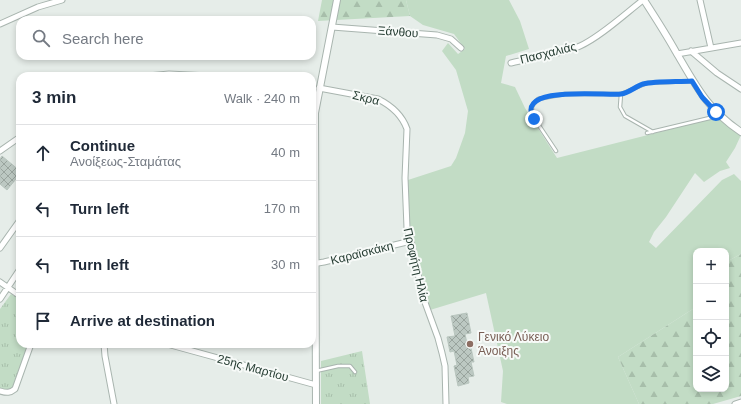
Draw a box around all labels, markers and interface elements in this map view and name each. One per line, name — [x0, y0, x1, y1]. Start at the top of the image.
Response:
search box — [16, 16, 316, 60]
street label: Ξάνθου — [377, 24, 419, 40]
icon: search — [30, 27, 52, 49]
text: Search here — [62, 30, 144, 47]
street label: Πασχαλιάς — [519, 39, 578, 67]
text: 3 min — [32, 88, 76, 107]
street label: Σκρα — [351, 88, 381, 108]
text: Walk · 240 m — [224, 91, 300, 106]
route start — [707, 103, 725, 121]
route end — [525, 110, 543, 128]
text: Continue — [70, 137, 135, 154]
icon: ahead — [32, 142, 54, 164]
text: 40 m — [271, 145, 300, 160]
text: Ανοίξεως-Σταμάτας — [70, 154, 181, 169]
icon: left — [32, 198, 54, 220]
text: Turn left — [70, 200, 129, 217]
text: 170 m — [264, 201, 300, 216]
street label: Προφήτη Ηλία — [401, 227, 431, 303]
street label: Καραϊσκάκη — [329, 238, 395, 268]
map controls — [693, 248, 729, 392]
button: + — [693, 248, 729, 284]
icon: left — [32, 254, 54, 276]
text: Turn left — [70, 256, 129, 273]
text: 30 m — [271, 257, 300, 272]
button: − — [693, 284, 729, 320]
icon: arrive — [32, 310, 54, 332]
text: Arrive at destination — [70, 312, 215, 329]
button: locate — [693, 320, 729, 356]
place label: Γενικό Λύκειο Άνοιξης — [478, 330, 549, 358]
marker: Γενικό Λύκειο Άνοιξης — [465, 339, 475, 349]
street label: 25ης Μαρτίου — [216, 352, 290, 384]
button: layers — [693, 356, 729, 392]

